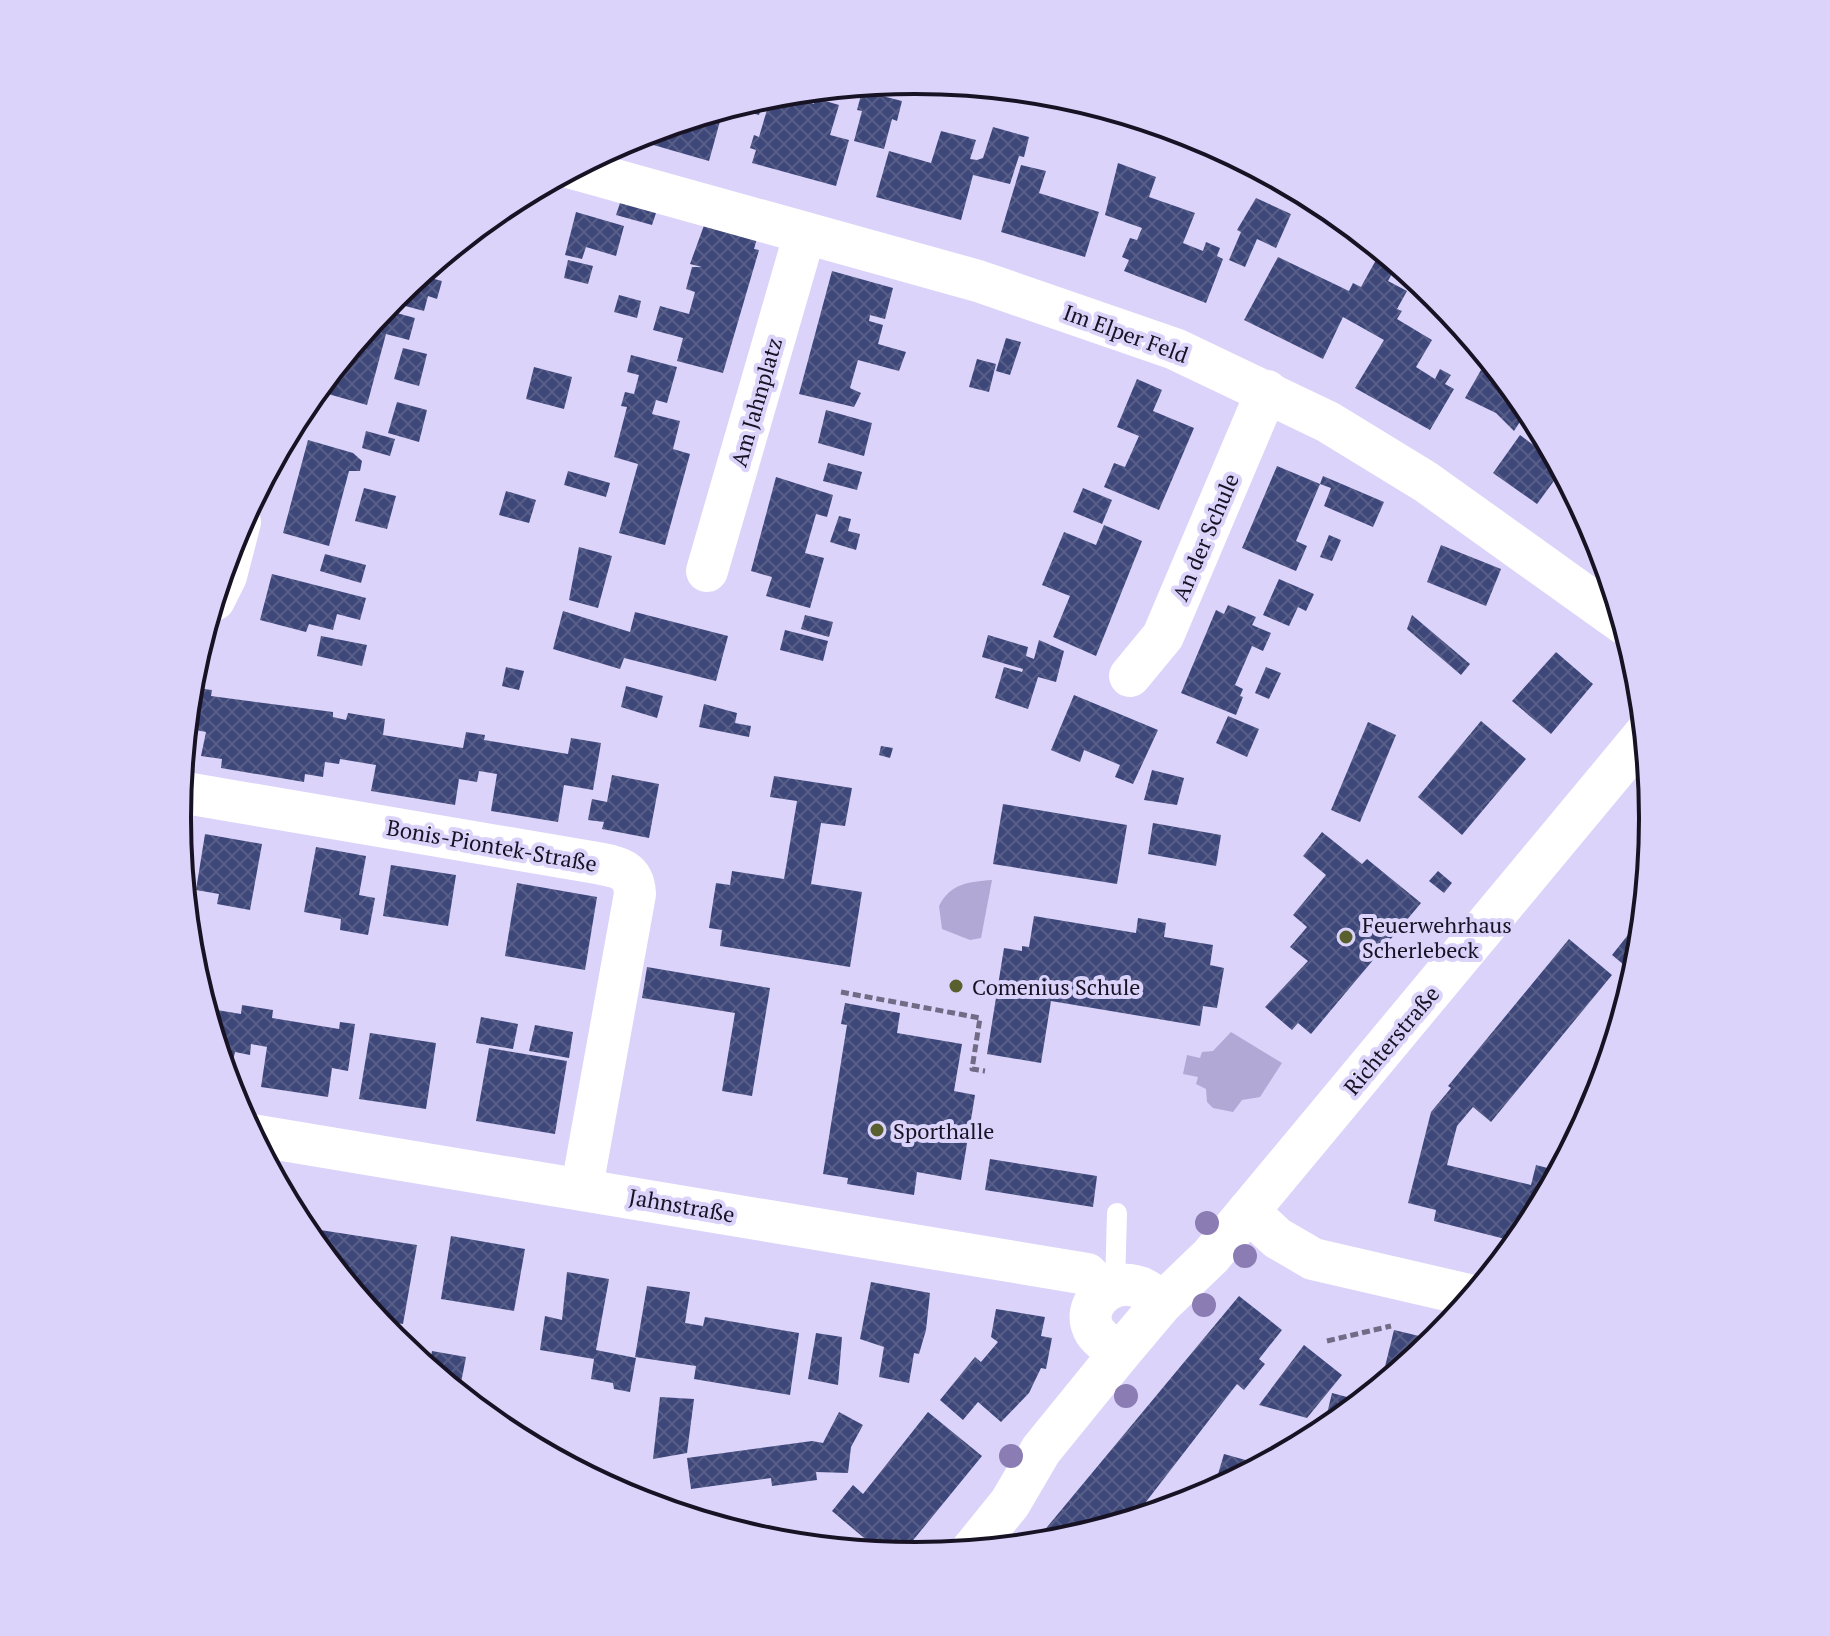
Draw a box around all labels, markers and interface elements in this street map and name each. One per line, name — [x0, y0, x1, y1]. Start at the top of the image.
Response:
street label: Im Elper Feld — [1060, 297, 1192, 369]
street label: Am Jahnplatz — [724, 334, 788, 470]
street label: An der Schule — [1165, 469, 1245, 605]
street label: Bonis-Piontek-Straße — [385, 812, 599, 878]
place label: Feuerwehrhaus Scherlebeck — [1362, 910, 1512, 964]
marker: Feuerwehrhaus Scherlebeck — [1337, 928, 1355, 946]
place label: Comenius Schule — [972, 972, 1140, 1001]
marker: Comenius Schule — [947, 977, 965, 995]
street label: Richterstraße — [1337, 979, 1445, 1101]
place label: Sporthalle — [893, 1116, 994, 1145]
marker: Sporthalle — [868, 1121, 886, 1139]
street label: Jahnstraße — [627, 1181, 737, 1229]

